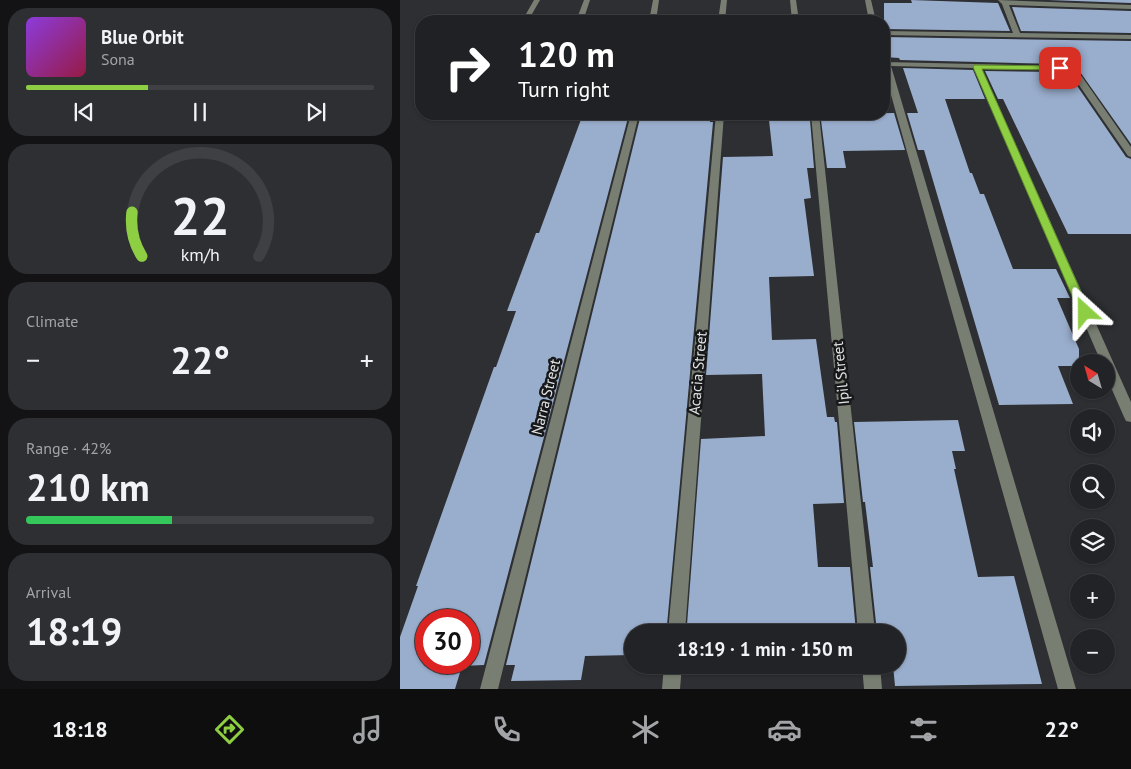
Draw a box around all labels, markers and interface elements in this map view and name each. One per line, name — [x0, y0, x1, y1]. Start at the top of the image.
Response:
text: Blue Orbit — [101, 25, 184, 49]
text: 120 m — [518, 31, 615, 77]
icon: right — [435, 35, 500, 100]
pin — [1039, 47, 1081, 89]
text: Sona — [101, 49, 135, 69]
icon: arrive — [1046, 54, 1074, 82]
text: Turn right — [518, 75, 610, 103]
icon: previous — [70, 98, 98, 126]
icon: pause — [186, 98, 214, 126]
icon: next — [302, 98, 330, 126]
text: 22 — [171, 182, 229, 249]
text: km/h — [180, 243, 220, 266]
position arrow — [1058, 285, 1110, 337]
text: Climate — [26, 311, 78, 331]
street label: Acacia Street — [684, 331, 711, 415]
text: 22° — [170, 335, 230, 384]
text: − — [26, 341, 40, 378]
text: + — [360, 341, 374, 378]
street label: Ipil Street — [828, 341, 853, 405]
north arrow — [1070, 354, 1115, 399]
map controls — [1070, 354, 1115, 674]
street label: Narra Street — [527, 357, 564, 437]
button: sound — [1070, 409, 1115, 454]
text: Range · 42% — [26, 438, 111, 458]
text: 210 km — [26, 462, 150, 511]
button: search — [1070, 464, 1115, 509]
button: layers — [1070, 519, 1115, 564]
button: + — [1070, 574, 1115, 619]
text: Arrival — [26, 582, 71, 602]
text: 18:19 — [26, 606, 122, 655]
speed limit sign: 30 — [415, 609, 480, 674]
button: − — [1070, 629, 1115, 674]
text: 18:19 · 1 min · 150 m — [677, 637, 853, 661]
icon: directions — [212, 712, 247, 747]
icon: music — [350, 712, 385, 747]
icon: phone — [489, 712, 524, 747]
icon: climate — [628, 712, 663, 747]
icon: car — [767, 712, 802, 747]
icon: filters — [906, 712, 941, 747]
text: 18:18 — [52, 715, 108, 743]
text: 22° — [1044, 715, 1079, 743]

